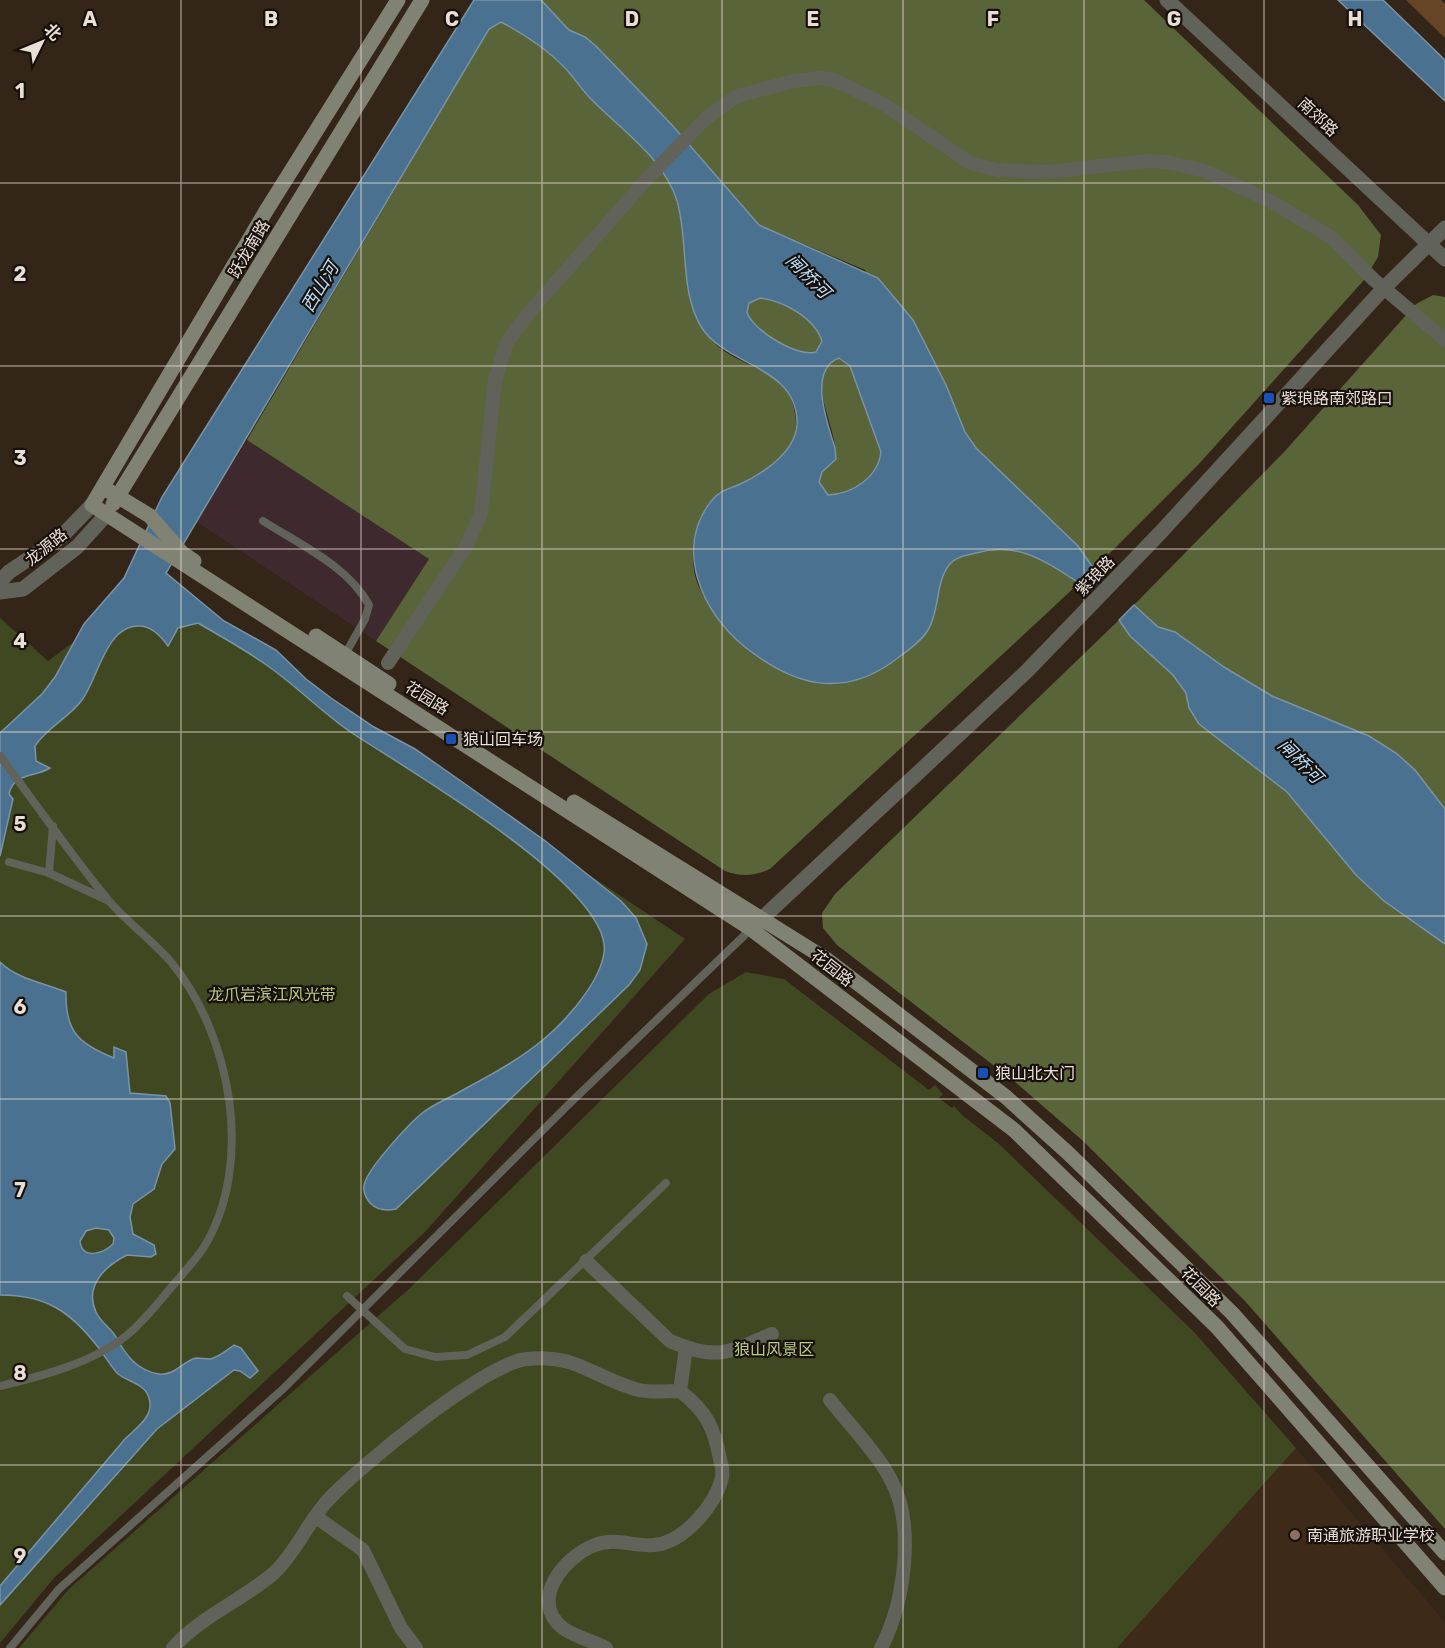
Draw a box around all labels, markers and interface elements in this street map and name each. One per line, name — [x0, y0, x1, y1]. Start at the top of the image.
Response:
text: A — [83, 7, 98, 31]
text: B — [264, 7, 278, 31]
text: C — [445, 7, 459, 31]
text: D — [625, 7, 639, 31]
text: E — [807, 7, 819, 31]
text: F — [987, 7, 999, 31]
text: G — [1167, 7, 1181, 31]
text: H — [1348, 7, 1362, 31]
north arrow — [12, 12, 72, 72]
text: 北 — [40, 20, 65, 44]
text: 1 — [15, 79, 25, 103]
street label: 南郊路 — [1294, 94, 1342, 140]
street label: 跃龙南路 — [224, 217, 274, 281]
water label: 闸桥河 — [781, 249, 837, 305]
water label: 西山河 — [297, 256, 345, 316]
text: 2 — [14, 262, 27, 286]
place label: 紫琅路南郊路口 — [1281, 389, 1393, 408]
marker: 紫琅路南郊路口 — [1262, 391, 1276, 405]
text: 3 — [13, 446, 27, 470]
street label: 龙源路 — [21, 525, 71, 569]
street label: 紫琅路 — [1071, 552, 1119, 600]
text: 4 — [13, 629, 27, 653]
street label: 花园路 — [402, 677, 452, 719]
place label: 狼山回车场 — [463, 730, 543, 749]
marker: 狼山回车场 — [444, 732, 458, 746]
water label: 闸桥河 — [1273, 734, 1329, 790]
text: 5 — [14, 812, 27, 836]
street label: 花园路 — [807, 946, 857, 990]
park label: 龙爪岩滨江风光带 — [208, 985, 336, 1004]
text: 6 — [13, 995, 27, 1019]
place label: 狼山北大门 — [995, 1064, 1075, 1083]
marker: 狼山北大门 — [976, 1066, 990, 1080]
text: 7 — [14, 1178, 26, 1202]
street label: 花园路 — [1177, 1263, 1225, 1311]
park label: 狼山风景区 — [734, 1340, 814, 1359]
text: 8 — [13, 1361, 27, 1385]
place label: 南通旅游职业学校 — [1307, 1526, 1435, 1545]
marker: 南通旅游职业学校 — [1288, 1528, 1302, 1542]
text: 9 — [14, 1544, 27, 1568]

